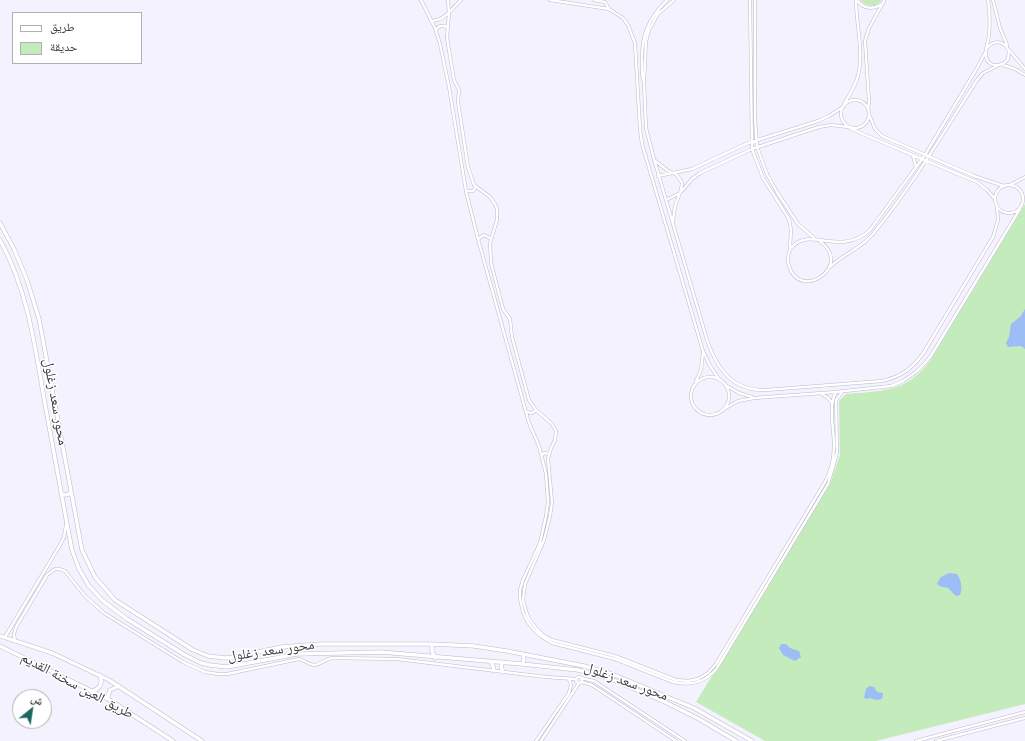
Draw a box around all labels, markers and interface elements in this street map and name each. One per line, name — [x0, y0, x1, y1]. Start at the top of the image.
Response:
legend — [12, 12, 142, 64]
text: طريق — [50, 19, 75, 35]
text: حديقة — [50, 39, 78, 55]
street label: محور سعد زغلول — [39, 357, 71, 447]
street label: محور سعد زغلول — [226, 637, 316, 665]
street label: طريق العين سخنة القديم — [18, 649, 136, 723]
street label: محور سعد زغلول — [582, 659, 670, 705]
north arrow — [12, 689, 52, 729]
text: ش — [29, 690, 46, 708]

